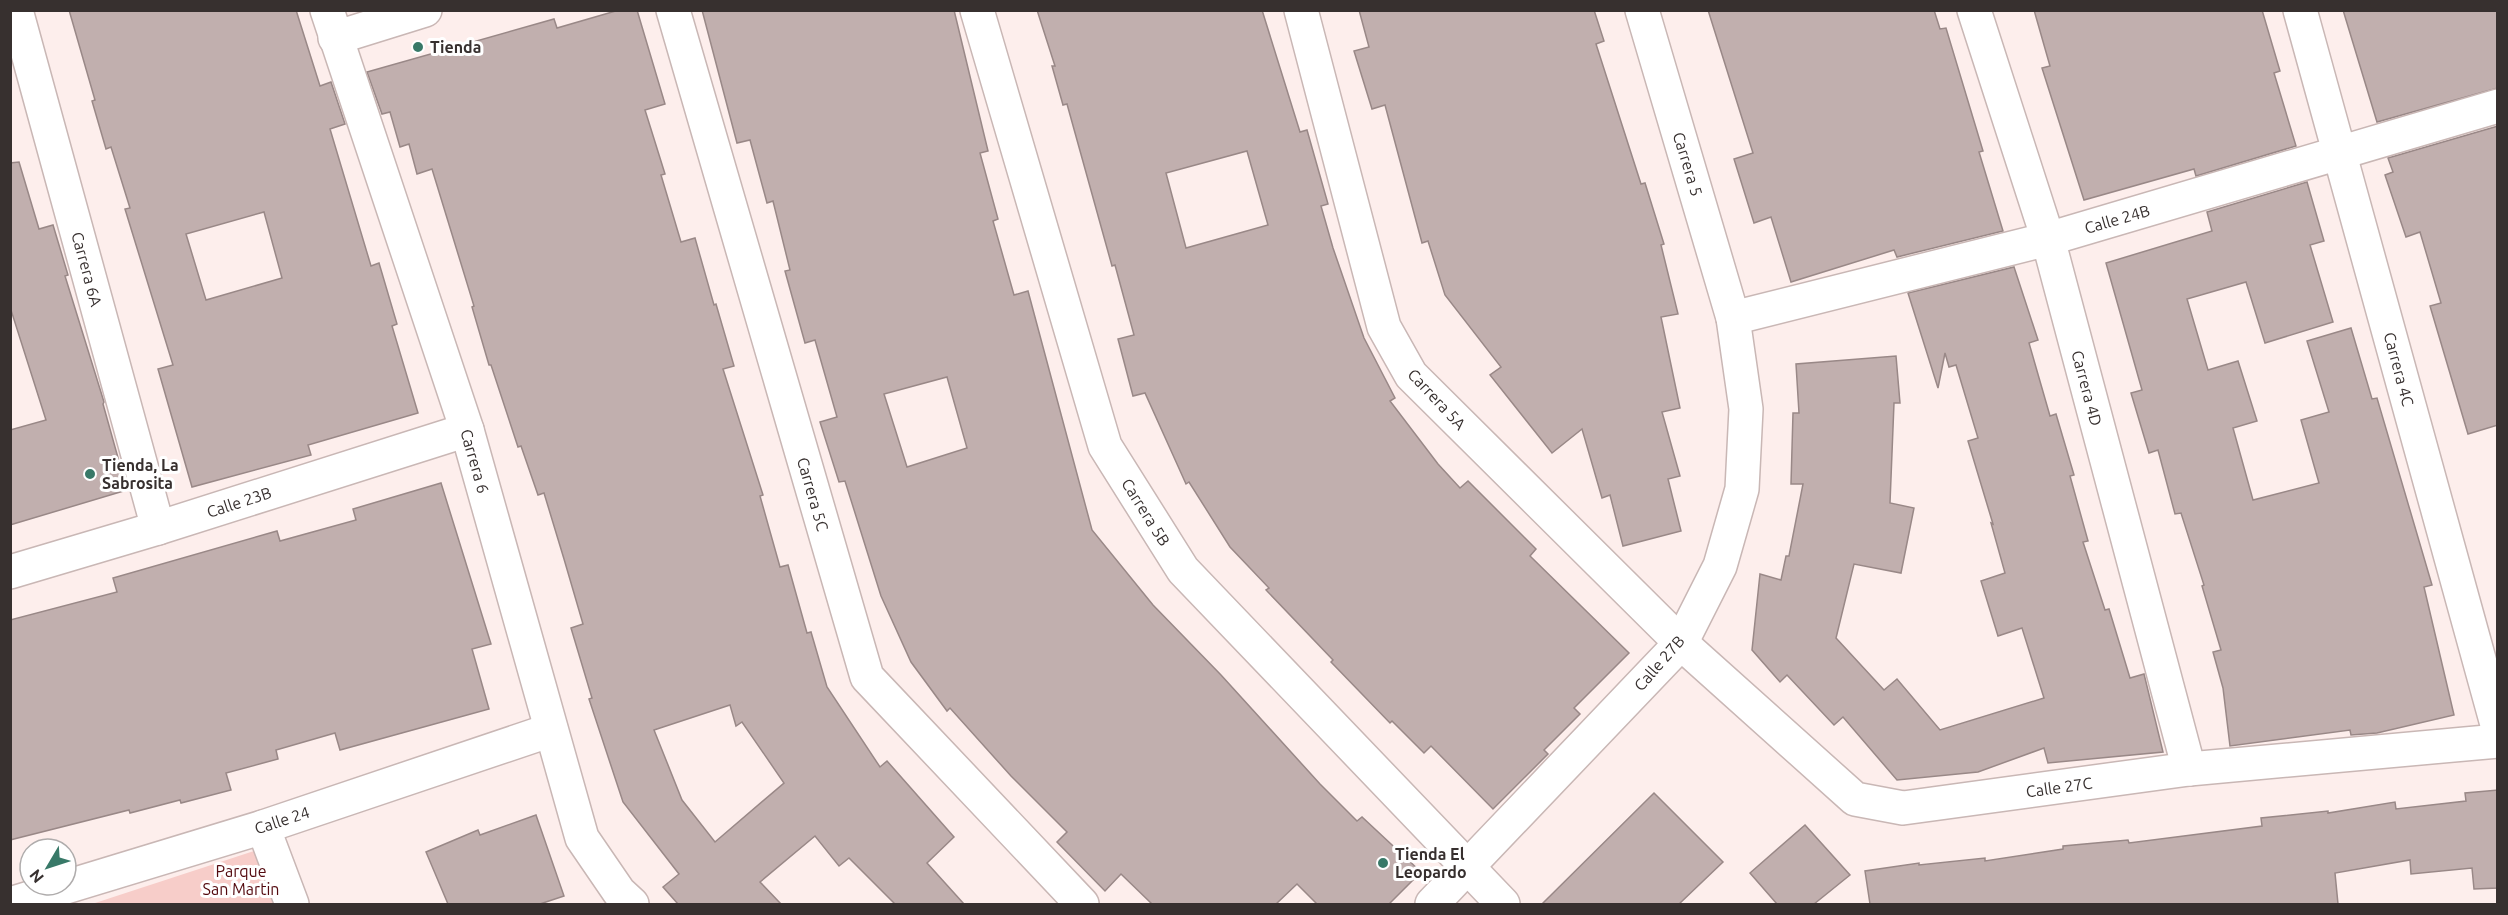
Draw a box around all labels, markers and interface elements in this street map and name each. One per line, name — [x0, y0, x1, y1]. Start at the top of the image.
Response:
place label: Tienda — [430, 38, 481, 56]
marker: Tienda — [411, 40, 425, 54]
street label: Carrera 5 — [1670, 130, 1706, 198]
street label: Calle 24B — [2082, 201, 2152, 237]
street label: Carrera 6A — [68, 230, 106, 309]
street label: Carrera 4C — [2381, 330, 2418, 408]
street label: Carrera 4D — [2068, 348, 2106, 428]
street label: Carrera 5A — [1404, 365, 1470, 433]
street label: Carrera 6 — [457, 427, 493, 495]
street label: Carrera 5C — [794, 455, 832, 533]
place label: Tienda, La Sabrosita — [102, 456, 179, 492]
marker: Tienda, La Sabrosita — [83, 467, 97, 481]
street label: Carrera 5B — [1118, 475, 1174, 549]
street label: Calle 23B — [204, 483, 274, 521]
street label: Calle 27B — [1630, 632, 1688, 694]
street label: Calle 27C — [2025, 773, 2094, 801]
street label: Calle 24 — [252, 803, 312, 837]
north arrow — [18, 837, 78, 897]
place label: Tienda El Leopardo — [1395, 845, 1467, 881]
marker: Tienda El Leopardo — [1376, 856, 1390, 870]
park label: Parque San Martin — [203, 862, 279, 898]
text: N — [26, 866, 47, 887]

